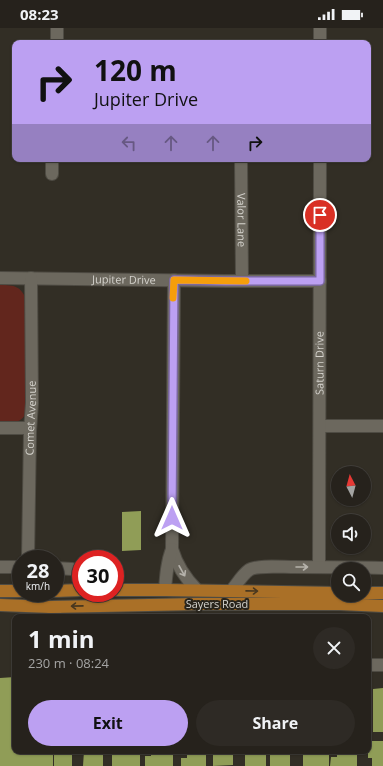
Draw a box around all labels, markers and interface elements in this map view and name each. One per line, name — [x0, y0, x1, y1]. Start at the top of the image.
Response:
text: 08:23 — [20, 4, 59, 24]
text: 120 m — [94, 51, 177, 89]
icon: right — [28, 56, 80, 108]
text: Jupiter Drive — [94, 87, 198, 111]
icon: left — [118, 132, 140, 154]
icon: ahead — [160, 132, 182, 154]
icon: ahead — [202, 132, 224, 154]
icon: right — [244, 132, 266, 154]
street label: Valor Lane — [234, 193, 250, 247]
pin — [303, 198, 337, 232]
icon: arrive — [309, 204, 331, 226]
street label: Jupiter Drive — [91, 271, 156, 287]
street label: Saturn Drive — [311, 331, 327, 395]
street label: Comet Avenue — [22, 381, 39, 456]
north arrow — [331, 466, 371, 506]
map controls — [331, 466, 371, 602]
position arrow — [151, 497, 193, 539]
button: sound — [331, 514, 371, 554]
speed limit sign: 30 — [72, 550, 124, 602]
text: 28 — [27, 557, 49, 584]
button: search — [331, 562, 371, 602]
one-way arrow — [295, 563, 308, 571]
one-way arrow — [178, 565, 186, 577]
text: km/h — [26, 579, 50, 593]
one-way arrow — [245, 587, 258, 595]
street label: Sayers Road — [186, 596, 248, 611]
one-way arrow — [71, 603, 84, 610]
text: 1 min — [28, 622, 95, 655]
button: close — [313, 627, 355, 669]
text: 230 m · 08:24 — [28, 654, 109, 672]
button: Exit — [28, 700, 188, 746]
button: Share — [196, 700, 355, 746]

